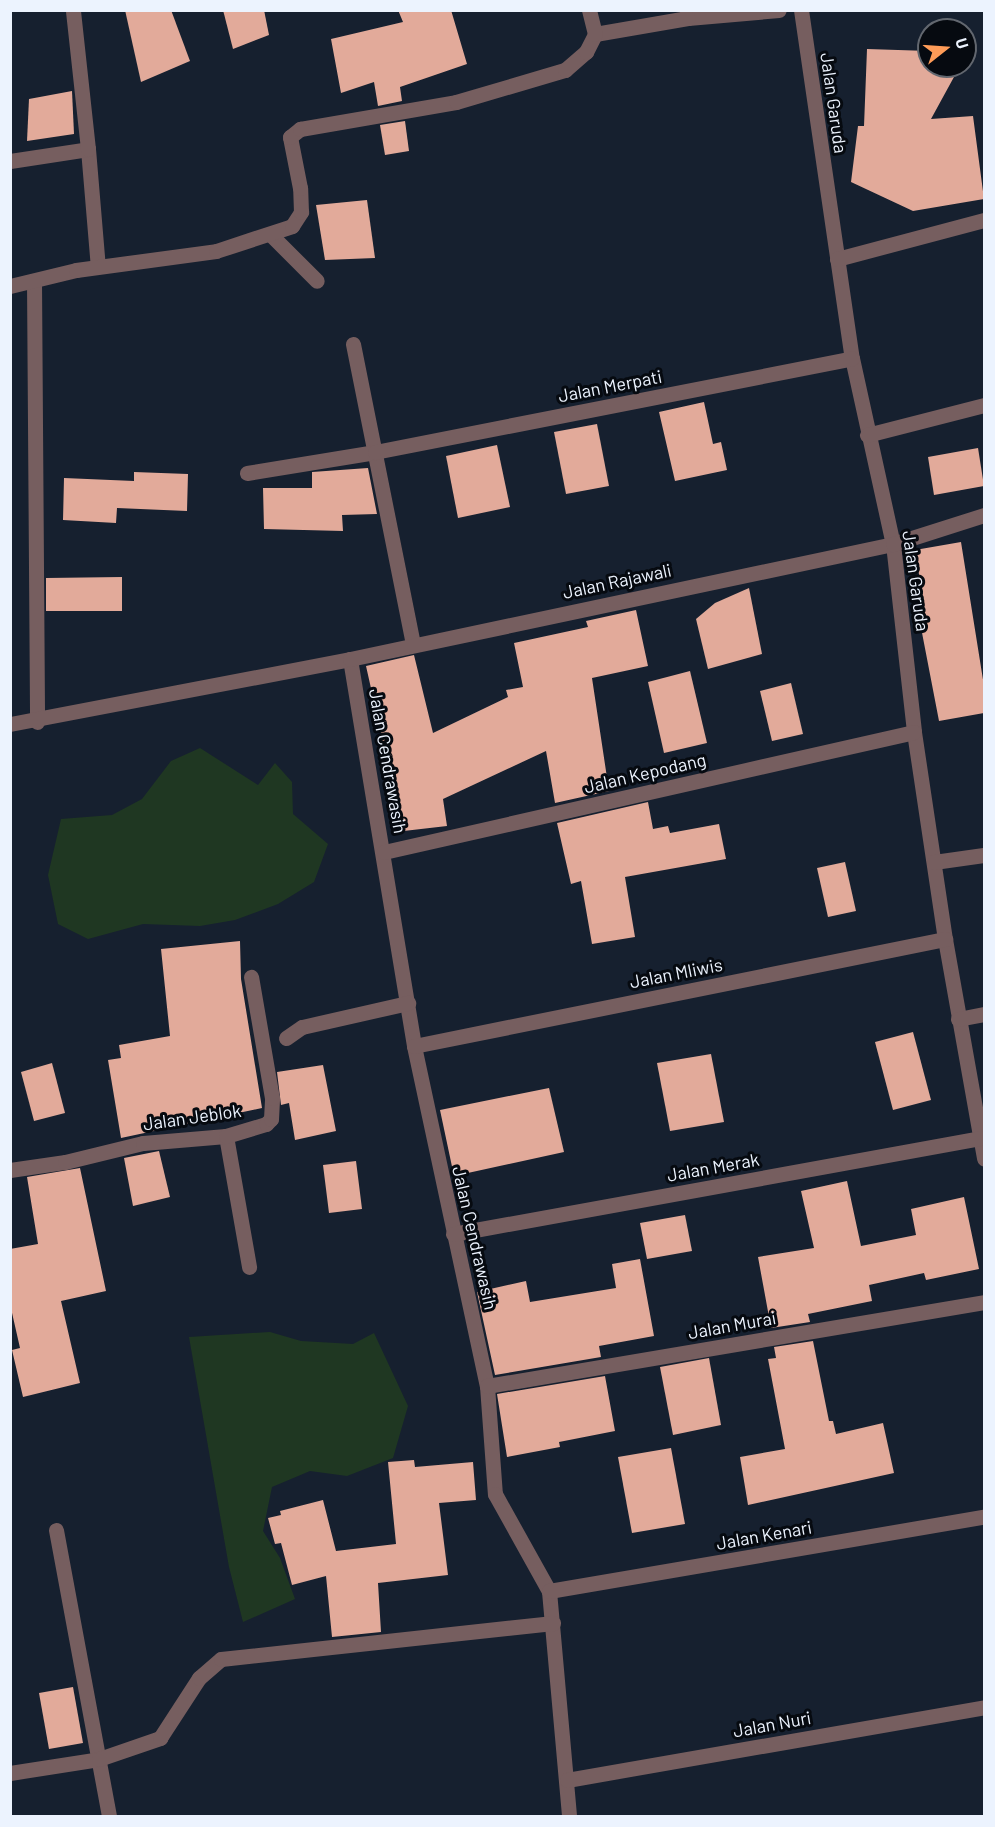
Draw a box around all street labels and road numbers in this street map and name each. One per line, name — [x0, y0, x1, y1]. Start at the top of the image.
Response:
street label: Jalan Garuda — [816, 51, 852, 155]
street label: Jalan Merpati — [556, 365, 664, 407]
street label: Jalan Garuda — [898, 529, 934, 633]
street label: Jalan Rajawali — [561, 559, 673, 603]
street label: Jalan Cendrawasih — [365, 687, 411, 835]
street label: Jalan Kepodang — [582, 748, 708, 798]
street label: Jalan Mliwis — [628, 953, 724, 993]
street label: Jalan Jeblok — [141, 1099, 243, 1135]
street label: Jalan Merak — [665, 1148, 761, 1186]
street label: Jalan Cendrawasih — [448, 1164, 502, 1312]
street label: Jalan Murai — [686, 1307, 778, 1343]
street label: Jalan Kenari — [715, 1516, 813, 1554]
street label: Jalan Nuri — [731, 1706, 813, 1742]

